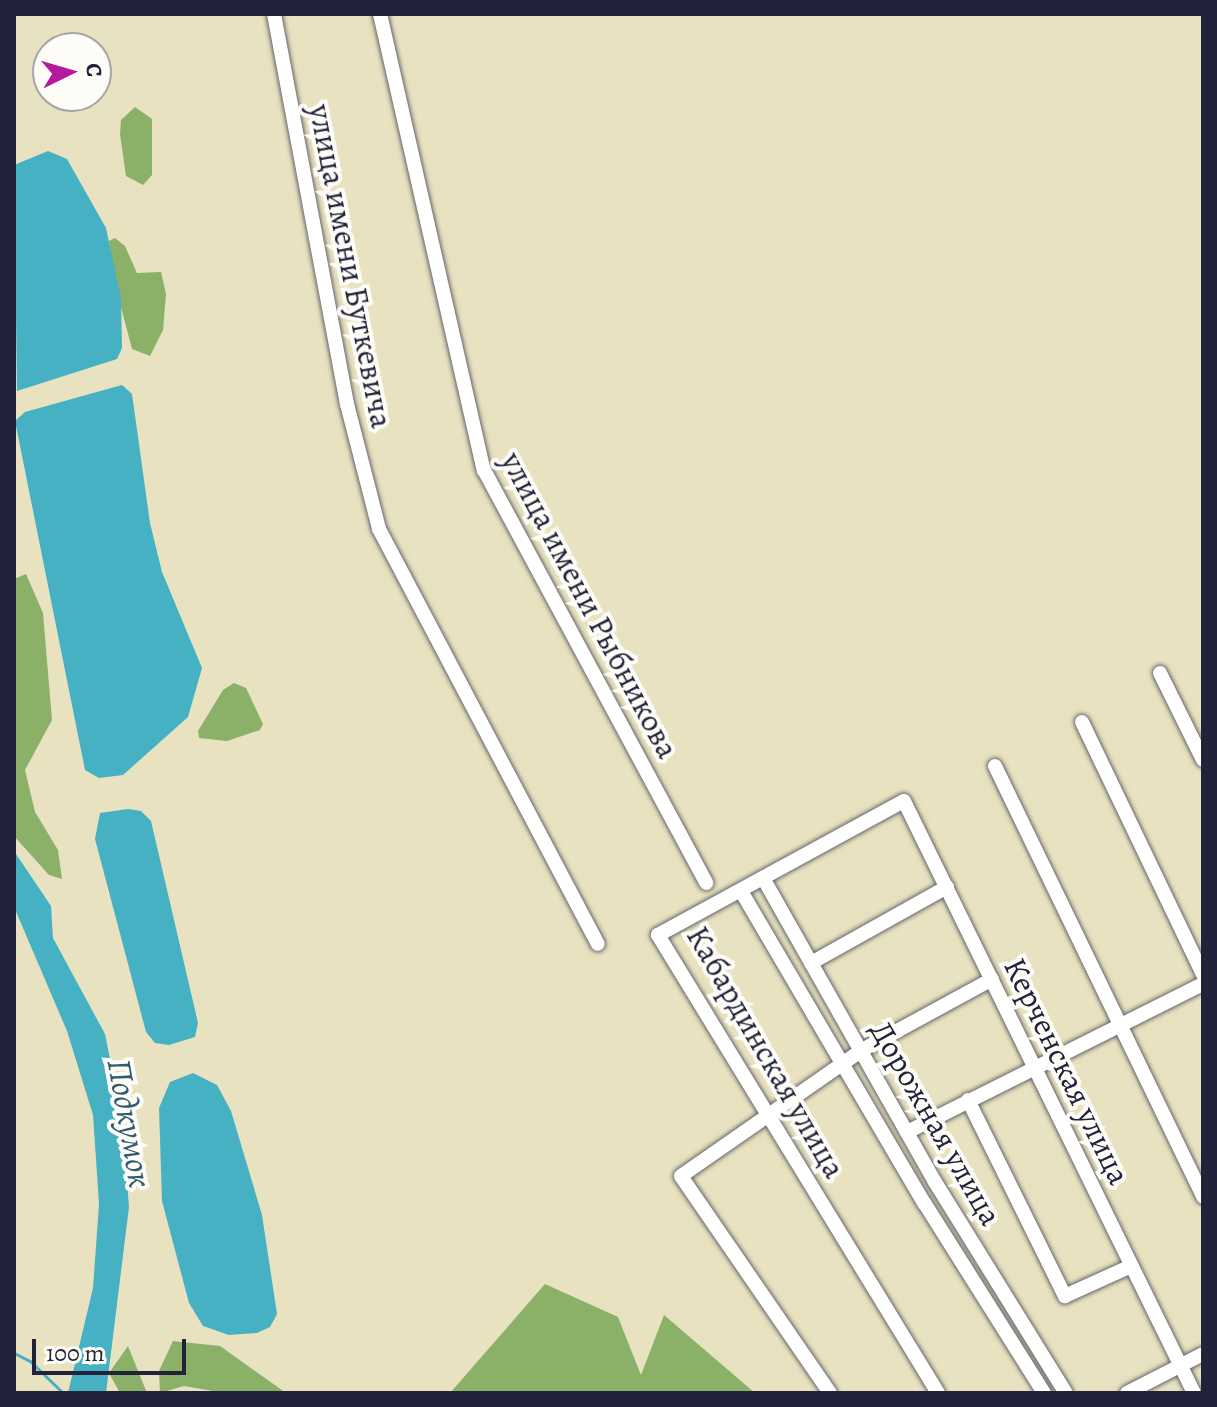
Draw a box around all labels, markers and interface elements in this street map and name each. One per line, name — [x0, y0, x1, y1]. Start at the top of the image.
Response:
north arrow — [32, 32, 112, 112]
text: С — [78, 62, 109, 78]
street label: улица имени Буткевича — [301, 101, 401, 431]
street label: улица имени Рыбникова — [493, 445, 687, 765]
street label: Кабардинская улица — [678, 919, 854, 1185]
street label: Керченская улица — [995, 951, 1139, 1191]
street label: Дорожная улица — [862, 1014, 1010, 1232]
water label: Подкумок — [99, 1055, 161, 1191]
scale bar — [36, 1323, 190, 1373]
text: 100 m — [46, 1337, 105, 1369]

